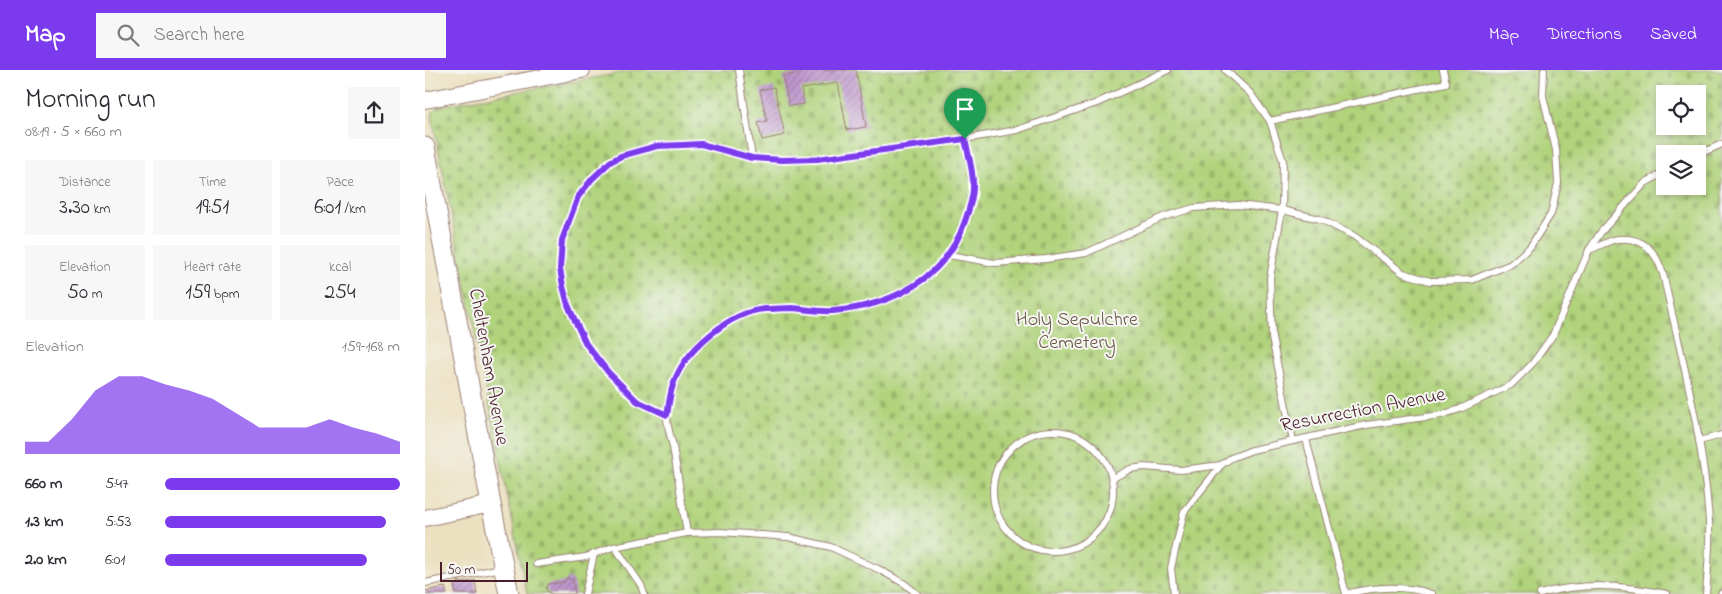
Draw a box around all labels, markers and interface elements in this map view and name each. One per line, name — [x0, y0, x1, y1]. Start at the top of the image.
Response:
search box — [96, 13, 446, 58]
text: Map — [25, 18, 66, 53]
icon: search — [114, 21, 142, 49]
text: Search here — [154, 22, 245, 49]
text: Map — [1489, 22, 1519, 48]
text: Directions — [1547, 22, 1622, 48]
text: Saved — [1650, 22, 1697, 48]
text: Morning run — [25, 80, 156, 121]
map controls — [1656, 85, 1706, 195]
button: locate — [1656, 85, 1706, 135]
button: share — [348, 87, 400, 139]
pin — [944, 88, 986, 139]
icon: arrive — [951, 95, 979, 123]
text: 08:19 · 5 × 660 m — [25, 120, 122, 144]
button: layers — [1656, 145, 1706, 195]
text: Distance — [59, 172, 111, 193]
text: Time — [199, 172, 226, 193]
text: Pace — [326, 172, 354, 193]
text: 3.30 — [59, 193, 90, 223]
text: 19:51 — [196, 193, 229, 223]
text: 6:01 — [314, 193, 341, 223]
text: km — [90, 199, 110, 220]
text: /km — [341, 199, 366, 220]
text: Elevation — [59, 257, 111, 278]
text: Heart rate — [184, 257, 241, 278]
text: kcal — [329, 257, 351, 278]
text: 50 — [67, 278, 88, 308]
text: 159 — [185, 278, 210, 308]
text: 254 — [325, 278, 356, 308]
text: m — [88, 284, 103, 305]
text: bpm — [210, 284, 240, 305]
street label: Cheltenham Avenue — [460, 286, 516, 448]
park label: Holy Sepulchre Cemetery — [1016, 306, 1138, 358]
text: Elevation — [25, 335, 84, 359]
text: 159–168 m — [342, 335, 400, 359]
street label: Resurrection Avenue — [1278, 381, 1448, 441]
text: 660 m — [25, 472, 62, 496]
text: 5:47 — [105, 472, 129, 496]
text: 1.3 km — [25, 510, 63, 534]
text: 5:53 — [105, 510, 131, 534]
text: 2.0 km — [25, 548, 67, 572]
text: 6:01 — [105, 548, 125, 572]
scale bar — [440, 559, 527, 582]
text: 50 m — [447, 560, 475, 581]

